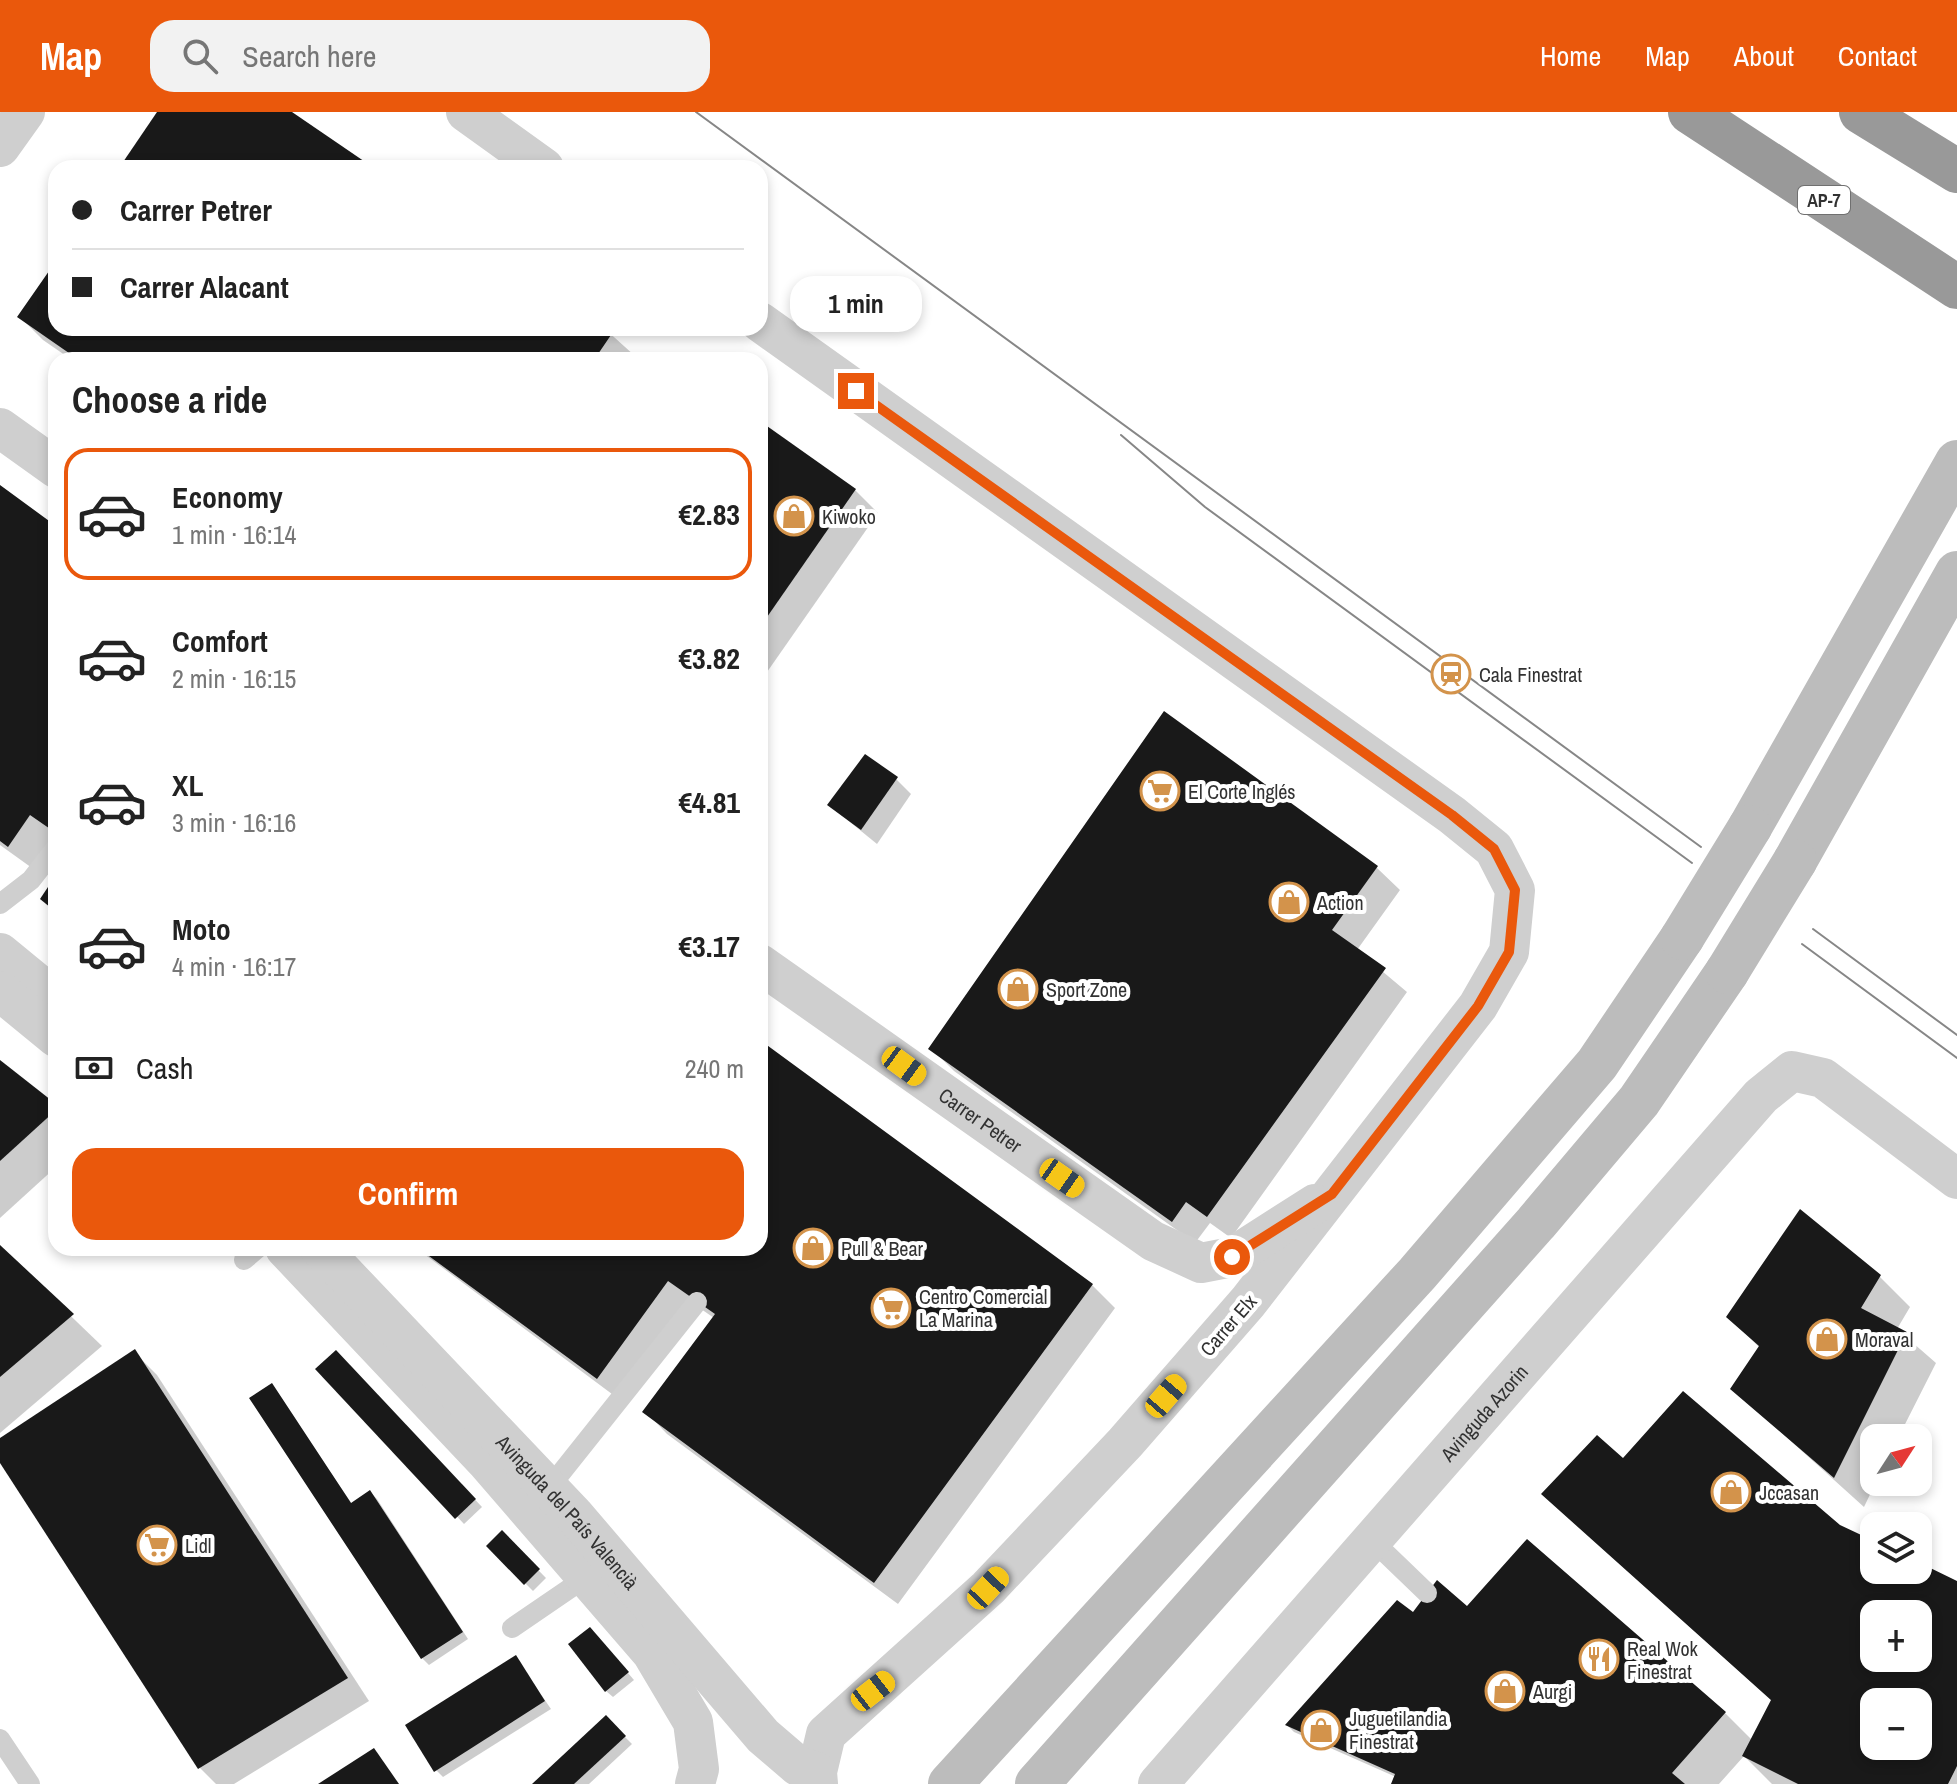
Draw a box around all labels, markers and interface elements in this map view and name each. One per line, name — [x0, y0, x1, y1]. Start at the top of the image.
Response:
search box — [150, 20, 710, 92]
text: Map — [40, 31, 102, 82]
icon: search — [178, 34, 222, 78]
text: Search here — [242, 36, 376, 76]
text: Home — [1540, 37, 1601, 75]
text: Map — [1645, 37, 1690, 75]
text: About — [1734, 37, 1794, 75]
text: Contact — [1838, 37, 1917, 75]
road number: AP-7 — [1798, 186, 1850, 214]
text: Carrer Petrer — [120, 190, 272, 230]
text: Carrer Alacant — [120, 267, 289, 307]
callout: 1 min — [790, 275, 922, 331]
text: 1 min — [828, 286, 884, 321]
route end — [838, 373, 874, 409]
text: Choose a ride — [72, 376, 267, 424]
text: Economy — [172, 477, 283, 517]
icon: car — [76, 478, 148, 550]
text: €2.83 — [678, 494, 740, 534]
shop icon: Kiwoko — [773, 495, 815, 537]
place label: Kiwoko — [822, 503, 876, 530]
text: 1 min · 16:14 — [172, 517, 296, 552]
text: Comfort — [172, 621, 268, 661]
icon: car — [76, 622, 148, 694]
text: €3.82 — [678, 638, 740, 678]
station icon: Cala Finestrat — [1430, 653, 1472, 695]
text: 2 min · 16:15 — [172, 661, 296, 696]
place label: Cala Finestrat — [1479, 661, 1582, 688]
text: XL — [172, 765, 203, 805]
icon: car — [76, 766, 148, 838]
supermarket icon: El Corte Inglés — [1139, 770, 1181, 812]
place label: El Corte Inglés — [1188, 778, 1296, 805]
text: €4.81 — [678, 782, 740, 822]
text: 3 min · 16:16 — [172, 805, 296, 840]
shop icon: Action — [1268, 881, 1310, 923]
place label: Action — [1316, 889, 1364, 916]
text: Moto — [172, 909, 231, 949]
icon: car — [76, 910, 148, 982]
text: €3.17 — [678, 926, 740, 966]
text: 4 min · 16:17 — [172, 949, 296, 984]
shop icon: Sport Zone — [997, 968, 1039, 1010]
place label: Sport Zone — [1046, 976, 1127, 1003]
car — [878, 1042, 930, 1090]
icon: cash — [72, 1046, 116, 1090]
text: Cash — [136, 1048, 193, 1088]
text: 240 m — [685, 1051, 744, 1086]
street label: Carrer Petrer — [934, 1081, 1028, 1158]
button: Confirm — [72, 1148, 744, 1240]
car — [1035, 1154, 1089, 1202]
shop icon: Pull & Bear — [792, 1227, 834, 1269]
place label: Pull & Bear — [841, 1235, 924, 1262]
route start — [1214, 1239, 1250, 1275]
place label: Centro Comercial La Marina — [919, 1283, 1048, 1333]
supermarket icon: Centro Comercial La Marina — [870, 1287, 912, 1329]
street label: Carrer Elx — [1194, 1288, 1263, 1362]
shop icon: Moraval — [1806, 1318, 1848, 1360]
place label: Moraval — [1855, 1326, 1913, 1353]
street label: Avinguda Azorin — [1433, 1358, 1533, 1467]
car — [1141, 1370, 1191, 1422]
north arrow — [1860, 1424, 1932, 1496]
map controls — [1860, 1424, 1932, 1760]
street label: Avinguda del País Valencià — [490, 1428, 645, 1595]
shop icon: Jccasan — [1710, 1471, 1752, 1513]
place label: Jccasan — [1759, 1479, 1819, 1506]
button: layers — [1860, 1512, 1932, 1584]
supermarket icon: Lidl — [136, 1524, 178, 1566]
place label: Lidl — [185, 1532, 211, 1559]
car — [963, 1562, 1013, 1614]
button: + — [1860, 1600, 1932, 1672]
place label: Real Wok Finestrat — [1627, 1635, 1699, 1685]
restaurant icon: Real Wok Finestrat — [1578, 1638, 1620, 1680]
car — [847, 1667, 899, 1715]
shop icon: Aurgi — [1484, 1670, 1526, 1712]
place label: Aurgi — [1532, 1678, 1572, 1705]
button: − — [1860, 1688, 1932, 1760]
place label: Juguetilandia Finestrat — [1349, 1705, 1447, 1755]
shop icon: Juguetilandia Finestrat — [1300, 1709, 1342, 1751]

